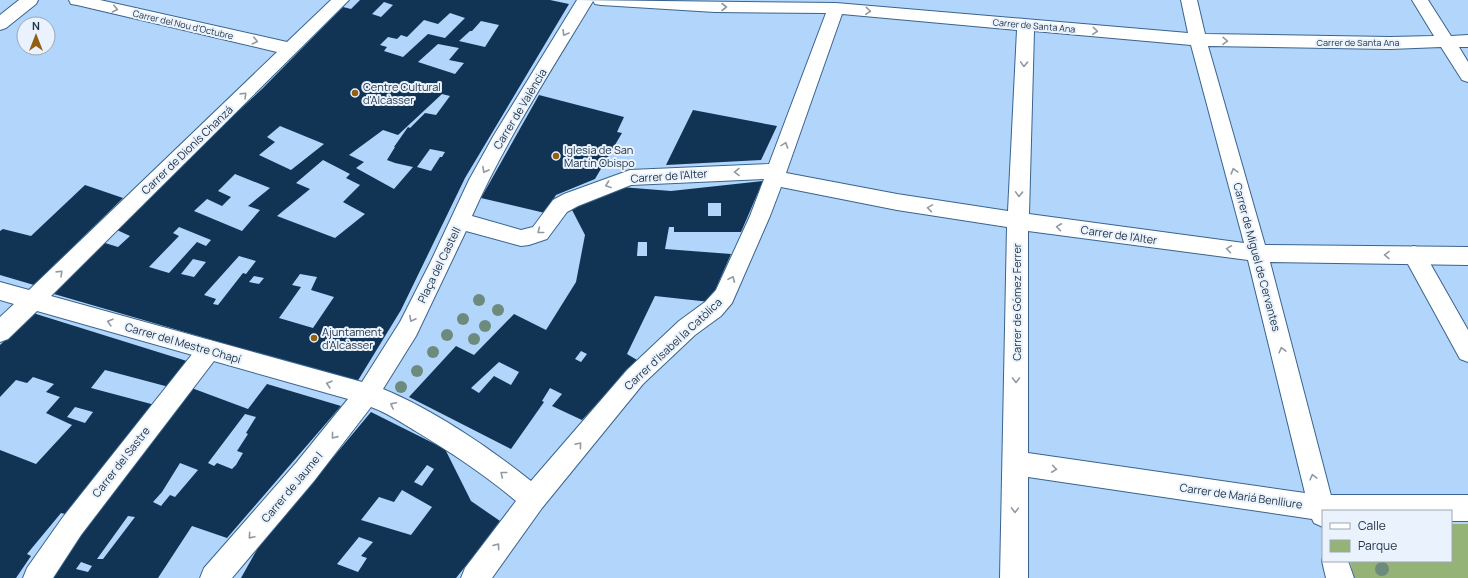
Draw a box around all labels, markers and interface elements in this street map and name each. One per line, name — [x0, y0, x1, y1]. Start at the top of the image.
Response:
one-way arrow — [721, 3, 727, 11]
one-way arrow — [111, 4, 118, 12]
one-way arrow — [865, 6, 871, 15]
street label: Carrer del Nou d'Octubre — [132, 7, 235, 42]
street label: Carrer de Santa Ana — [992, 15, 1076, 36]
north arrow — [16, 16, 56, 56]
text: N — [32, 18, 40, 33]
one-way arrow — [1092, 27, 1098, 36]
one-way arrow — [562, 29, 569, 36]
street label: Carrer de Santa Ana — [1317, 36, 1399, 49]
one-way arrow — [252, 37, 258, 45]
one-way arrow — [1222, 37, 1228, 45]
one-way arrow — [1020, 61, 1028, 67]
street label: Carrer de València — [490, 66, 550, 152]
place label: Centre Cultural d'Alcàsser — [363, 79, 441, 107]
marker: Centre Cultural d'Alcàsser — [350, 88, 360, 98]
one-way arrow — [239, 92, 247, 100]
street label: Carrer de Dionís Chanzá — [138, 102, 236, 197]
place label: Iglesia de San Martín Obispo — [564, 142, 635, 170]
one-way arrow — [781, 142, 789, 149]
marker: Iglesia de San Martín Obispo — [551, 151, 561, 161]
street label: Carrer de l'Alter — [630, 165, 708, 186]
one-way arrow — [482, 166, 489, 173]
one-way arrow — [1230, 167, 1239, 174]
one-way arrow — [734, 168, 740, 176]
one-way arrow — [605, 180, 612, 189]
street label: Carrer de Miguel de Cervantes — [1230, 181, 1285, 333]
one-way arrow — [1015, 191, 1023, 197]
one-way arrow — [927, 204, 933, 213]
one-way arrow — [1056, 222, 1062, 231]
street label: Carrer de l'Alter — [1080, 222, 1158, 247]
street label: Plaça del Castell — [414, 224, 463, 305]
one-way arrow — [538, 226, 545, 233]
street label: Carrer de Gómez Ferrer — [1009, 243, 1024, 361]
one-way arrow — [1226, 245, 1232, 254]
one-way arrow — [1384, 250, 1390, 259]
one-way arrow — [55, 271, 63, 278]
one-way arrow — [727, 275, 735, 283]
street label: Carrer d'Isabel la Catòlica — [621, 294, 725, 393]
one-way arrow — [410, 315, 417, 323]
one-way arrow — [106, 318, 113, 327]
street label: Carrer del Mestre Chapí — [123, 319, 243, 366]
place label: Ajuntament d'Alcàsser — [322, 324, 382, 352]
marker: Ajuntament d'Alcàsser — [309, 333, 319, 343]
one-way arrow — [1278, 347, 1286, 354]
one-way arrow — [1012, 377, 1020, 383]
one-way arrow — [326, 380, 333, 389]
one-way arrow — [390, 402, 397, 410]
street label: Carrer del Sastre — [88, 423, 153, 500]
one-way arrow — [332, 432, 339, 439]
one-way arrow — [574, 442, 581, 449]
street label: Carrer de Jaume I — [258, 448, 326, 525]
one-way arrow — [1051, 464, 1057, 473]
one-way arrow — [500, 472, 508, 479]
one-way arrow — [1310, 473, 1318, 480]
street label: Carrer de Mariá Benlliure — [1179, 479, 1304, 512]
one-way arrow — [1011, 507, 1019, 513]
legend — [1322, 510, 1452, 562]
text: Calle — [1358, 517, 1386, 534]
one-way arrow — [248, 531, 255, 538]
text: Parque — [1358, 537, 1397, 554]
one-way arrow — [492, 544, 499, 551]

